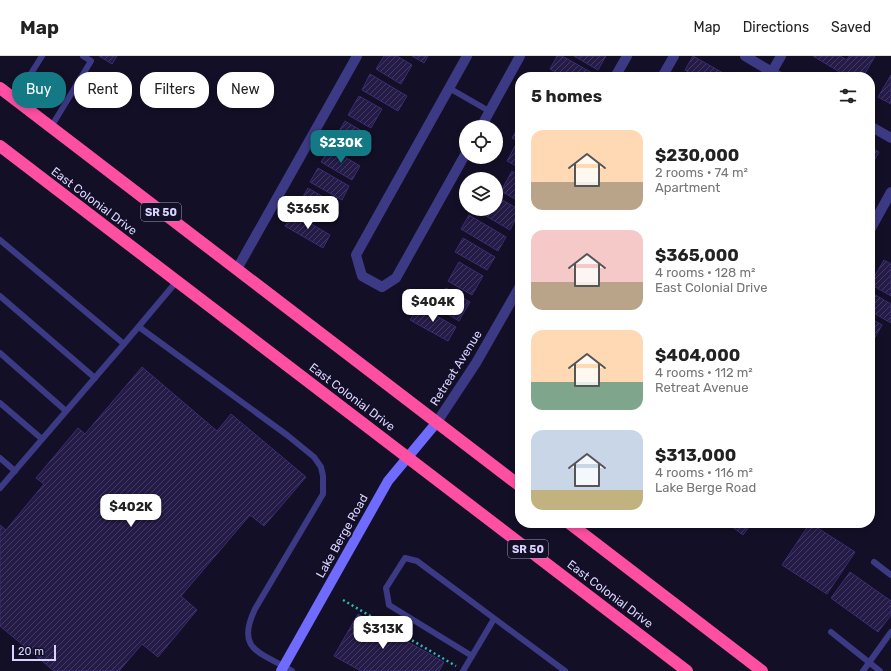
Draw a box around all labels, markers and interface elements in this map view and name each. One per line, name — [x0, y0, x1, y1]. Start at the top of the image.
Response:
text: Map — [20, 16, 59, 39]
text: Map — [694, 19, 721, 36]
text: Directions — [743, 19, 809, 36]
text: Saved — [831, 19, 871, 36]
chip: Buy — [12, 72, 66, 108]
chip: Rent — [74, 72, 132, 108]
chip: Filters — [140, 72, 209, 108]
chip: New — [217, 72, 274, 108]
icon: filters — [837, 85, 859, 107]
text: 5 homes — [531, 86, 602, 106]
map controls — [459, 120, 503, 216]
button: locate — [459, 120, 503, 164]
pin: $230K — [313, 130, 369, 164]
text: $230K — [319, 135, 363, 150]
text: $230,000 — [655, 145, 739, 165]
icon: home — [563, 146, 611, 194]
street label: East Colonial Drive — [48, 164, 140, 238]
text: 2 rooms · 74 m² — [655, 165, 748, 180]
button: layers — [459, 172, 503, 216]
text: Apartment — [655, 180, 720, 195]
pin: $365K — [280, 196, 336, 230]
text: $365K — [287, 201, 329, 216]
road number: SR 50 — [141, 203, 181, 221]
text: $365,000 — [655, 245, 739, 265]
icon: home — [563, 246, 611, 294]
text: 4 rooms · 128 m² — [655, 265, 755, 280]
text: East Colonial Drive — [655, 280, 768, 295]
pin: $404K — [405, 289, 461, 323]
text: $404K — [411, 294, 455, 309]
street label: Retreat Avenue — [427, 327, 485, 408]
text: $404,000 — [655, 345, 740, 365]
icon: home — [563, 346, 611, 394]
street label: East Colonial Drive — [306, 360, 398, 434]
text: 4 rooms · 112 m² — [655, 365, 753, 380]
text: Retreat Avenue — [655, 380, 748, 395]
text: $313,000 — [655, 445, 736, 465]
icon: home — [563, 446, 611, 494]
text: 4 rooms · 116 m² — [655, 465, 753, 480]
text: Lake Berge Road — [655, 480, 756, 495]
street label: Lake Berge Road — [313, 492, 371, 580]
pin: $402K — [103, 494, 159, 528]
text: $402K — [109, 499, 153, 514]
road number: SR 50 — [508, 540, 548, 558]
street label: East Colonial Drive — [564, 557, 656, 631]
pin: $313K — [355, 616, 411, 650]
text: $313K — [363, 621, 403, 636]
scale bar — [12, 643, 56, 662]
text: 20 m — [18, 645, 44, 658]

